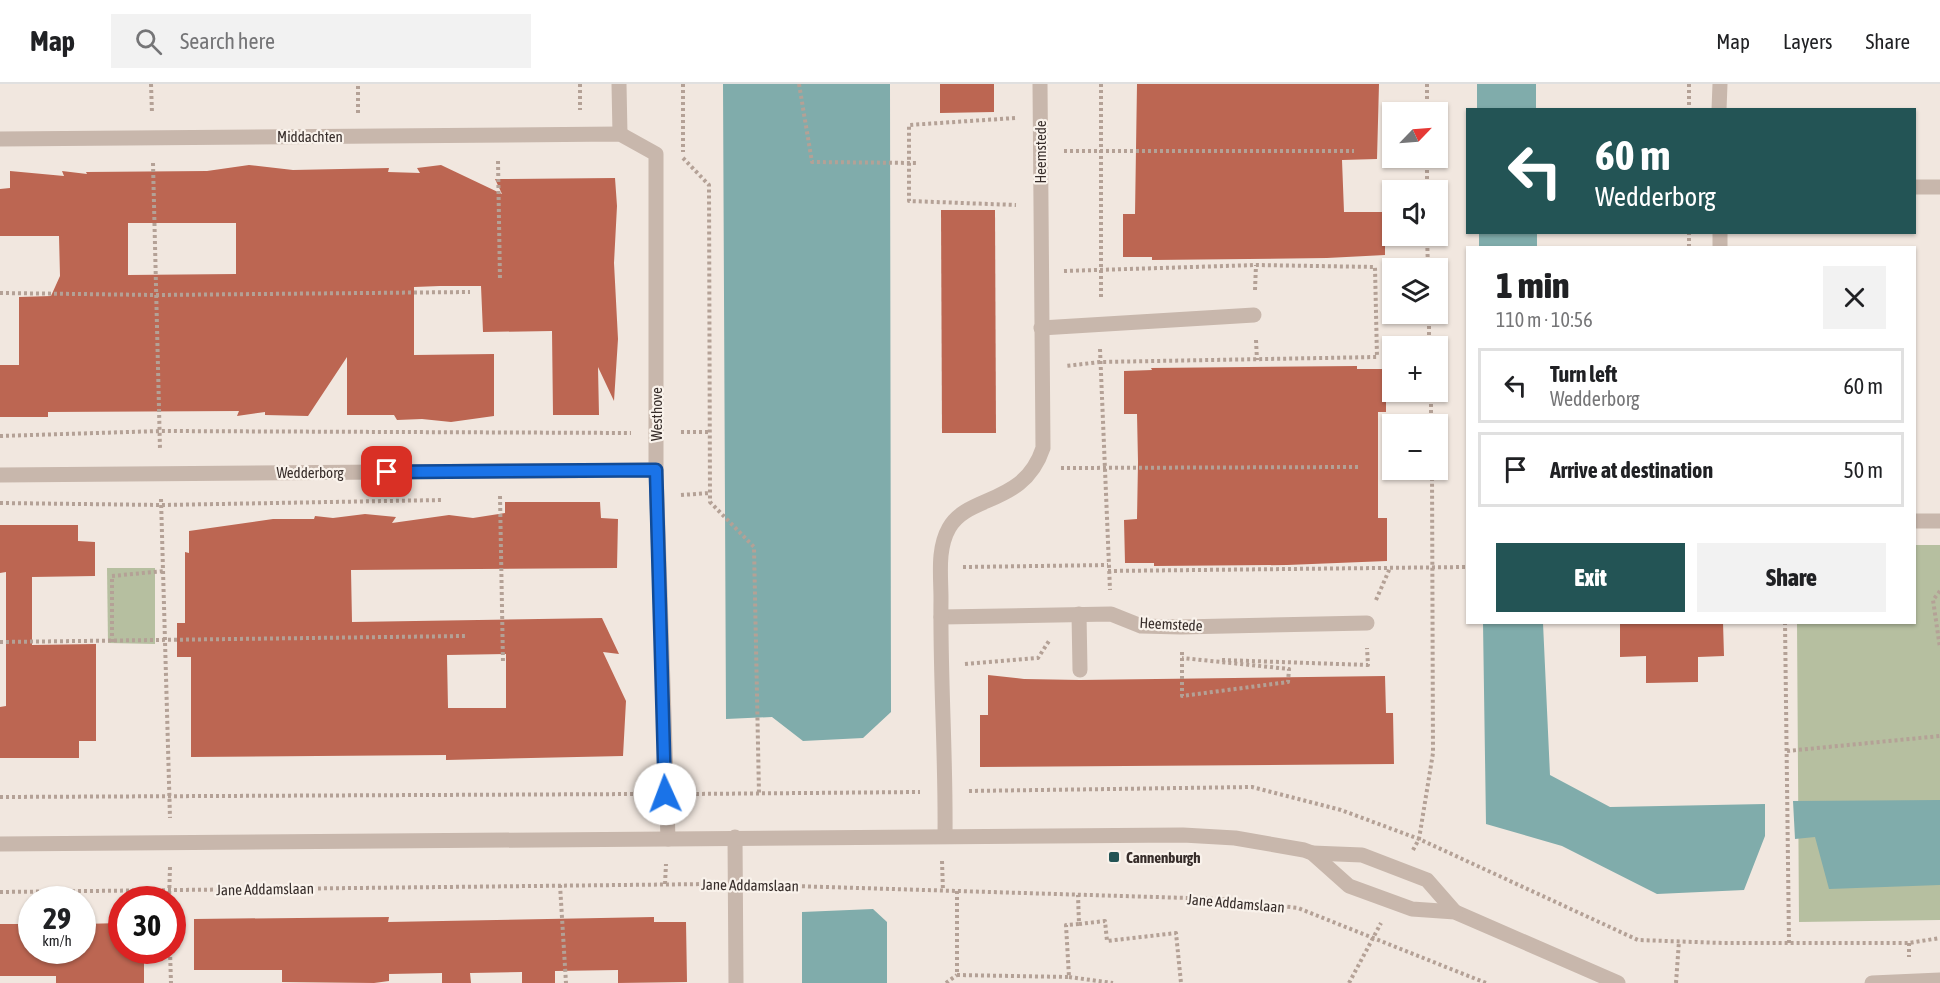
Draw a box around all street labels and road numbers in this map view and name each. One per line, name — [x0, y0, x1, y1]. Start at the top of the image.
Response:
street label: Heemstede — [1032, 120, 1049, 184]
street label: Middachten — [277, 128, 343, 145]
street label: Westhove — [648, 387, 665, 441]
street label: Wedderborg — [276, 464, 344, 481]
street label: Heemstede — [1139, 614, 1203, 634]
street label: Jane Addamslaan — [701, 876, 799, 894]
street label: Jane Addamslaan — [216, 880, 314, 898]
street label: Jane Addamslaan — [1187, 890, 1285, 916]

